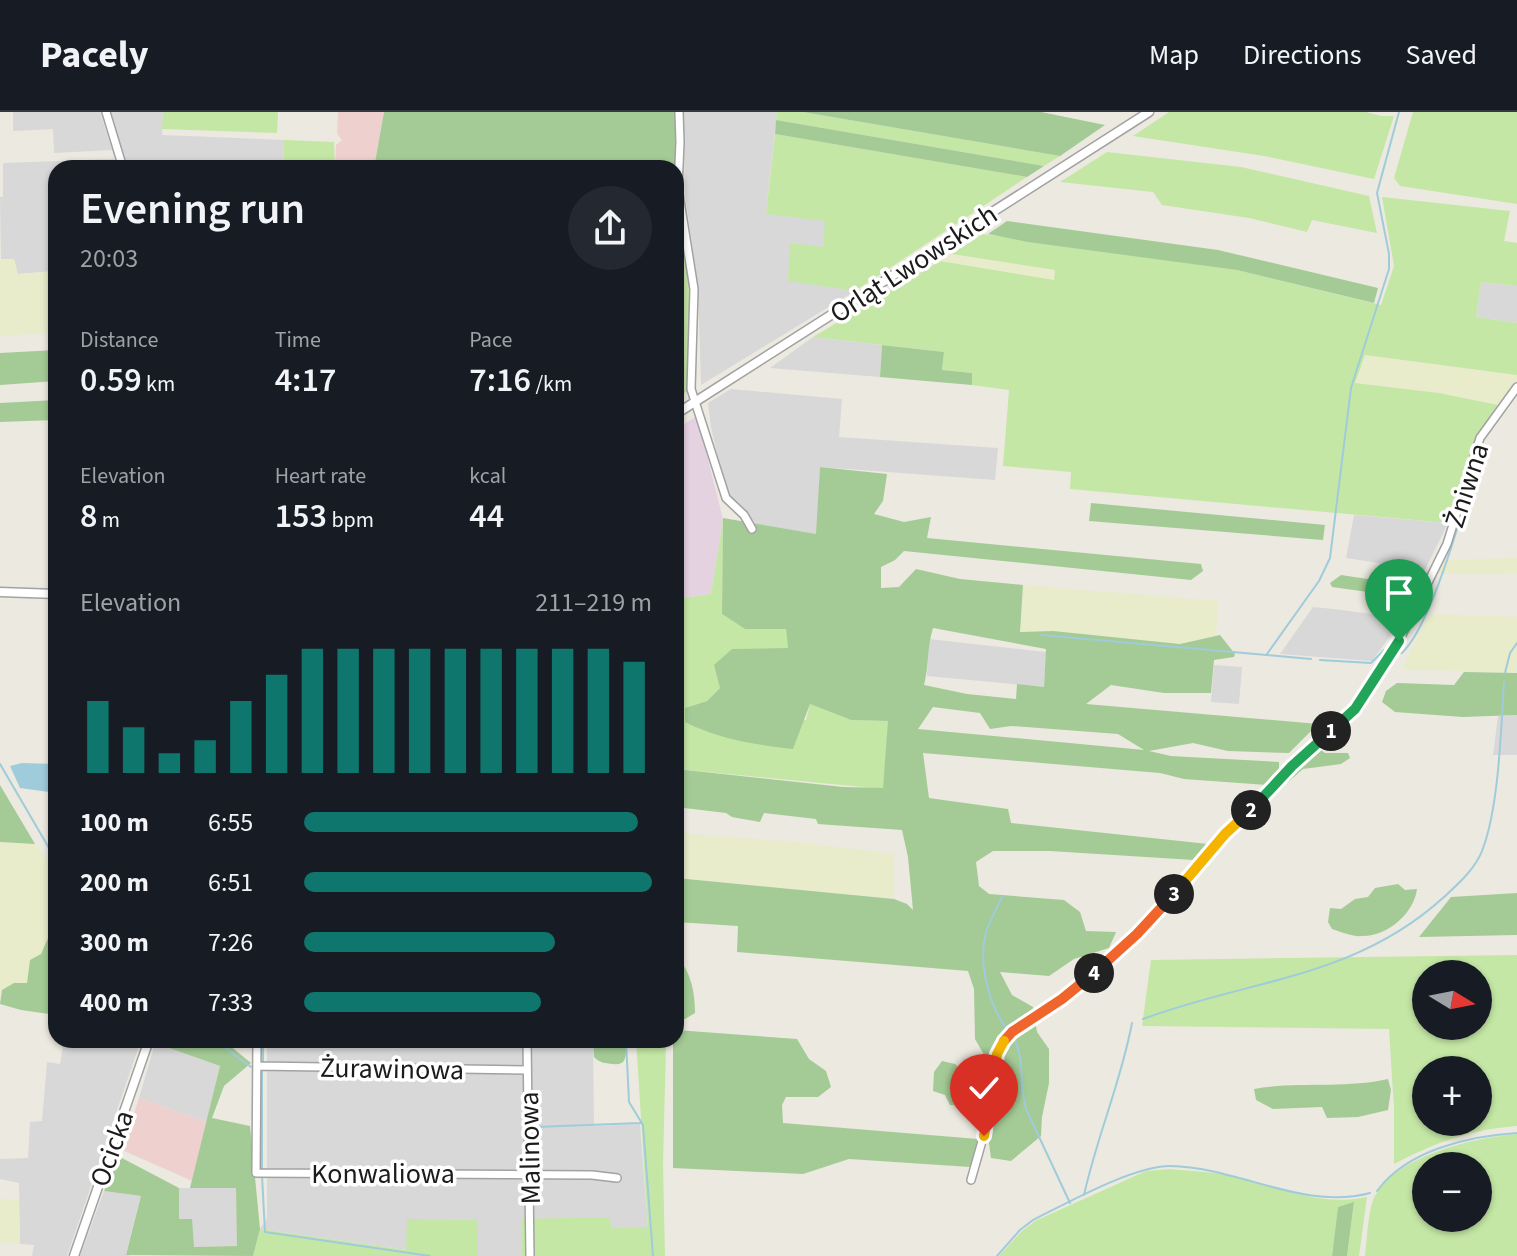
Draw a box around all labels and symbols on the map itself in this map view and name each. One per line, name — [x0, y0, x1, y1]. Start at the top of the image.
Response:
street label: Orląt Lwowskich — [822, 195, 1005, 333]
street label: Żniwna — [1435, 438, 1499, 533]
pin — [1365, 559, 1433, 641]
pin: 1 — [1311, 711, 1351, 751]
pin: 2 — [1231, 790, 1271, 830]
pin: 3 — [1154, 874, 1194, 914]
pin: 4 — [1074, 953, 1114, 993]
north arrow — [1412, 960, 1492, 1040]
street label: Żurawinowa — [320, 1048, 464, 1090]
pin — [950, 1054, 1018, 1136]
street label: Malinowa — [509, 1091, 551, 1205]
street label: Ocicka — [80, 1105, 144, 1192]
street label: Konwaliowa — [311, 1154, 455, 1194]

